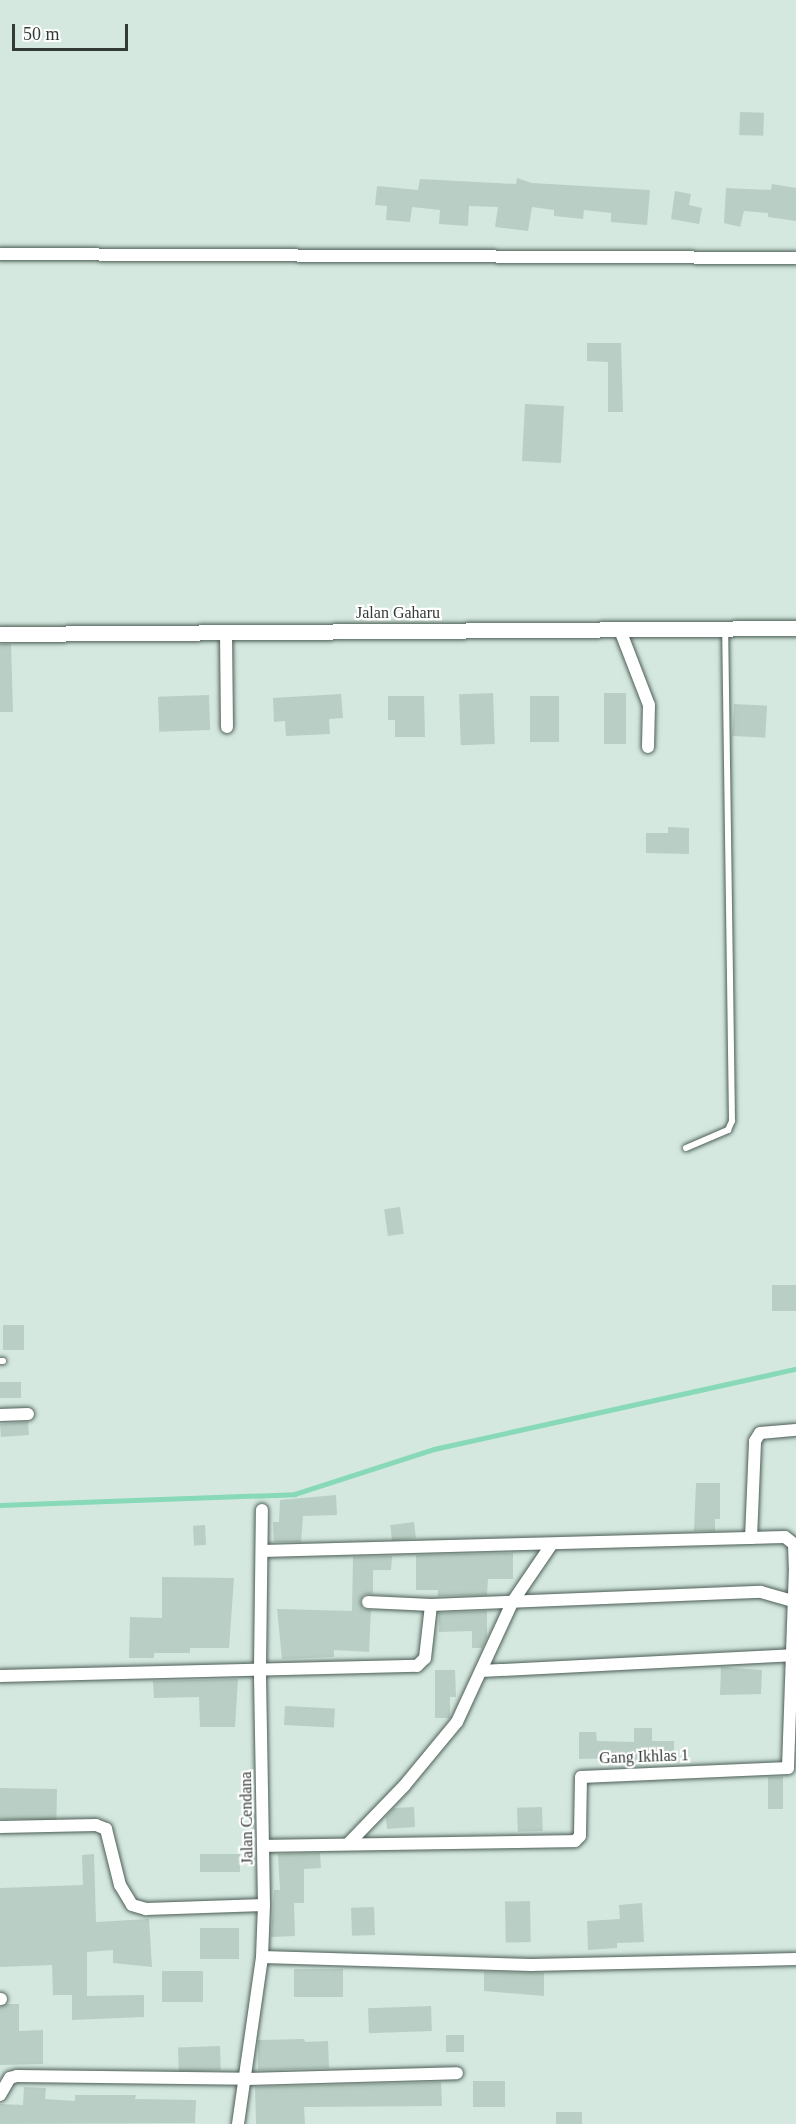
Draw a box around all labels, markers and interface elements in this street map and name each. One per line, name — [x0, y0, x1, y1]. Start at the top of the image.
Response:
scale bar — [15, 12, 130, 50]
text: 50 m — [23, 24, 60, 44]
street label: Jalan Gaharu — [356, 603, 440, 623]
street label: Gang Ikhlas 1 — [599, 1746, 689, 1768]
street label: Jalan Cendana — [237, 1771, 257, 1865]

